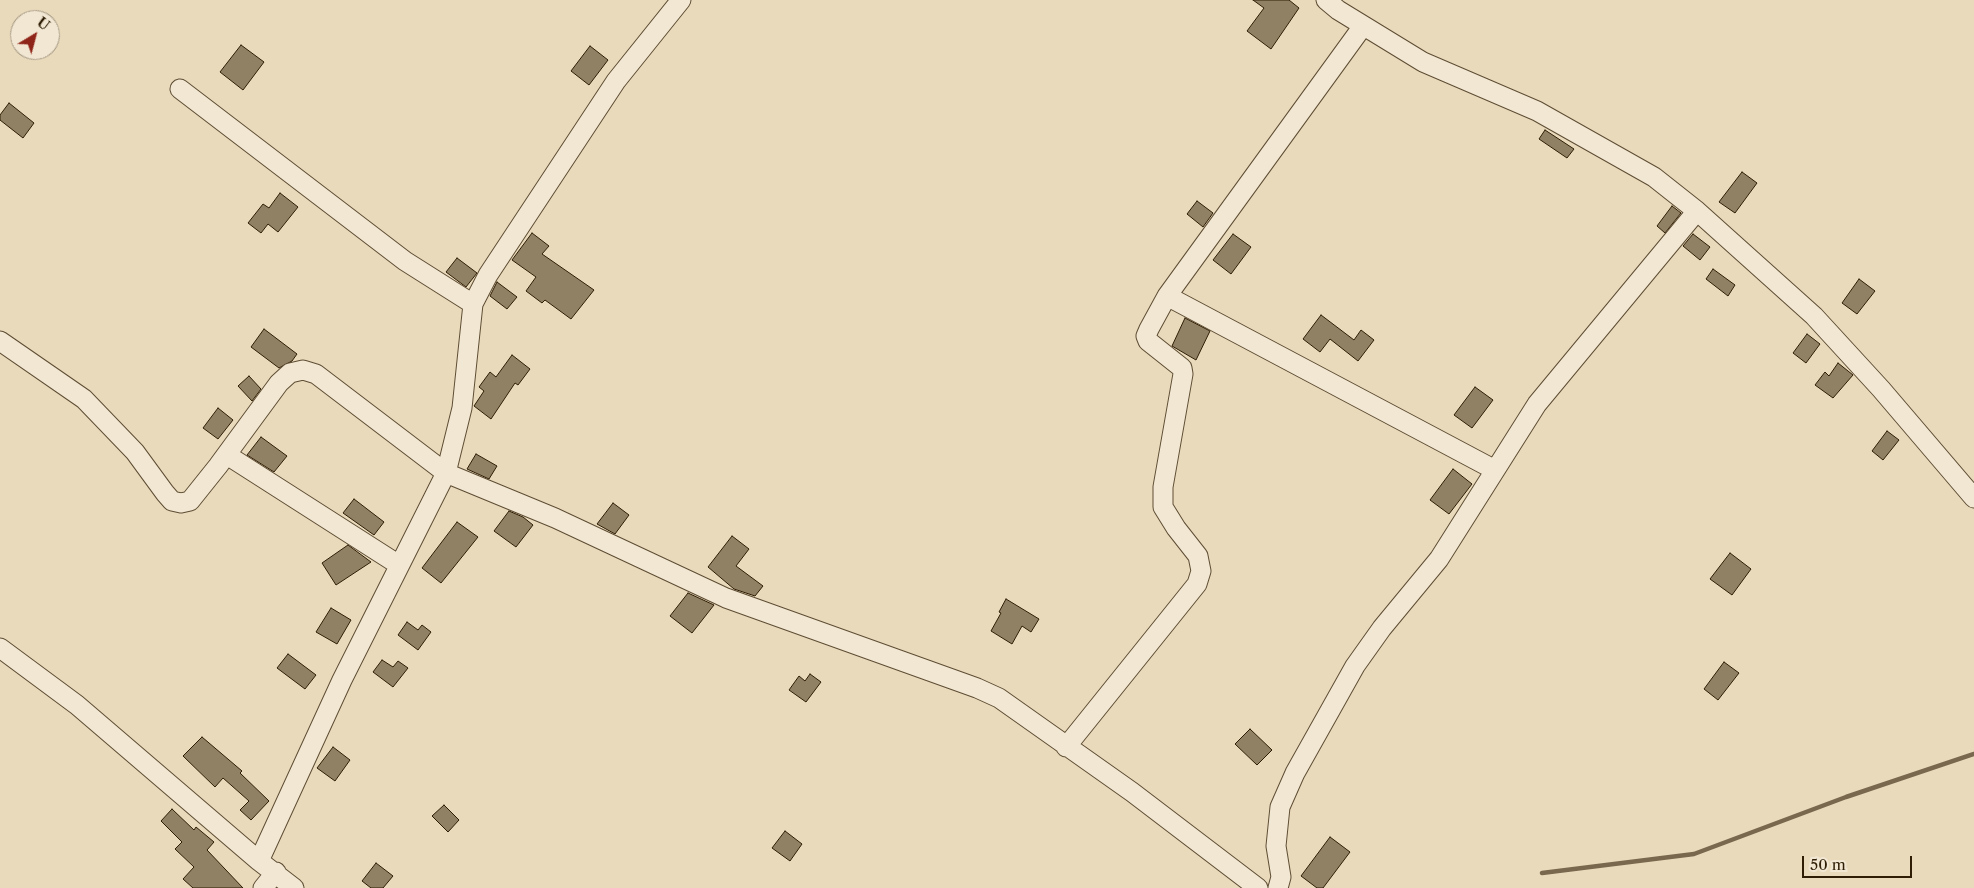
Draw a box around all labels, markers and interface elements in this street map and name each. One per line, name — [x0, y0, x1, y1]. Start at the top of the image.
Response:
north arrow — [10, 10, 60, 60]
text: U — [33, 13, 53, 34]
scale bar — [1804, 846, 1914, 878]
text: 50 m — [1810, 855, 1846, 874]

